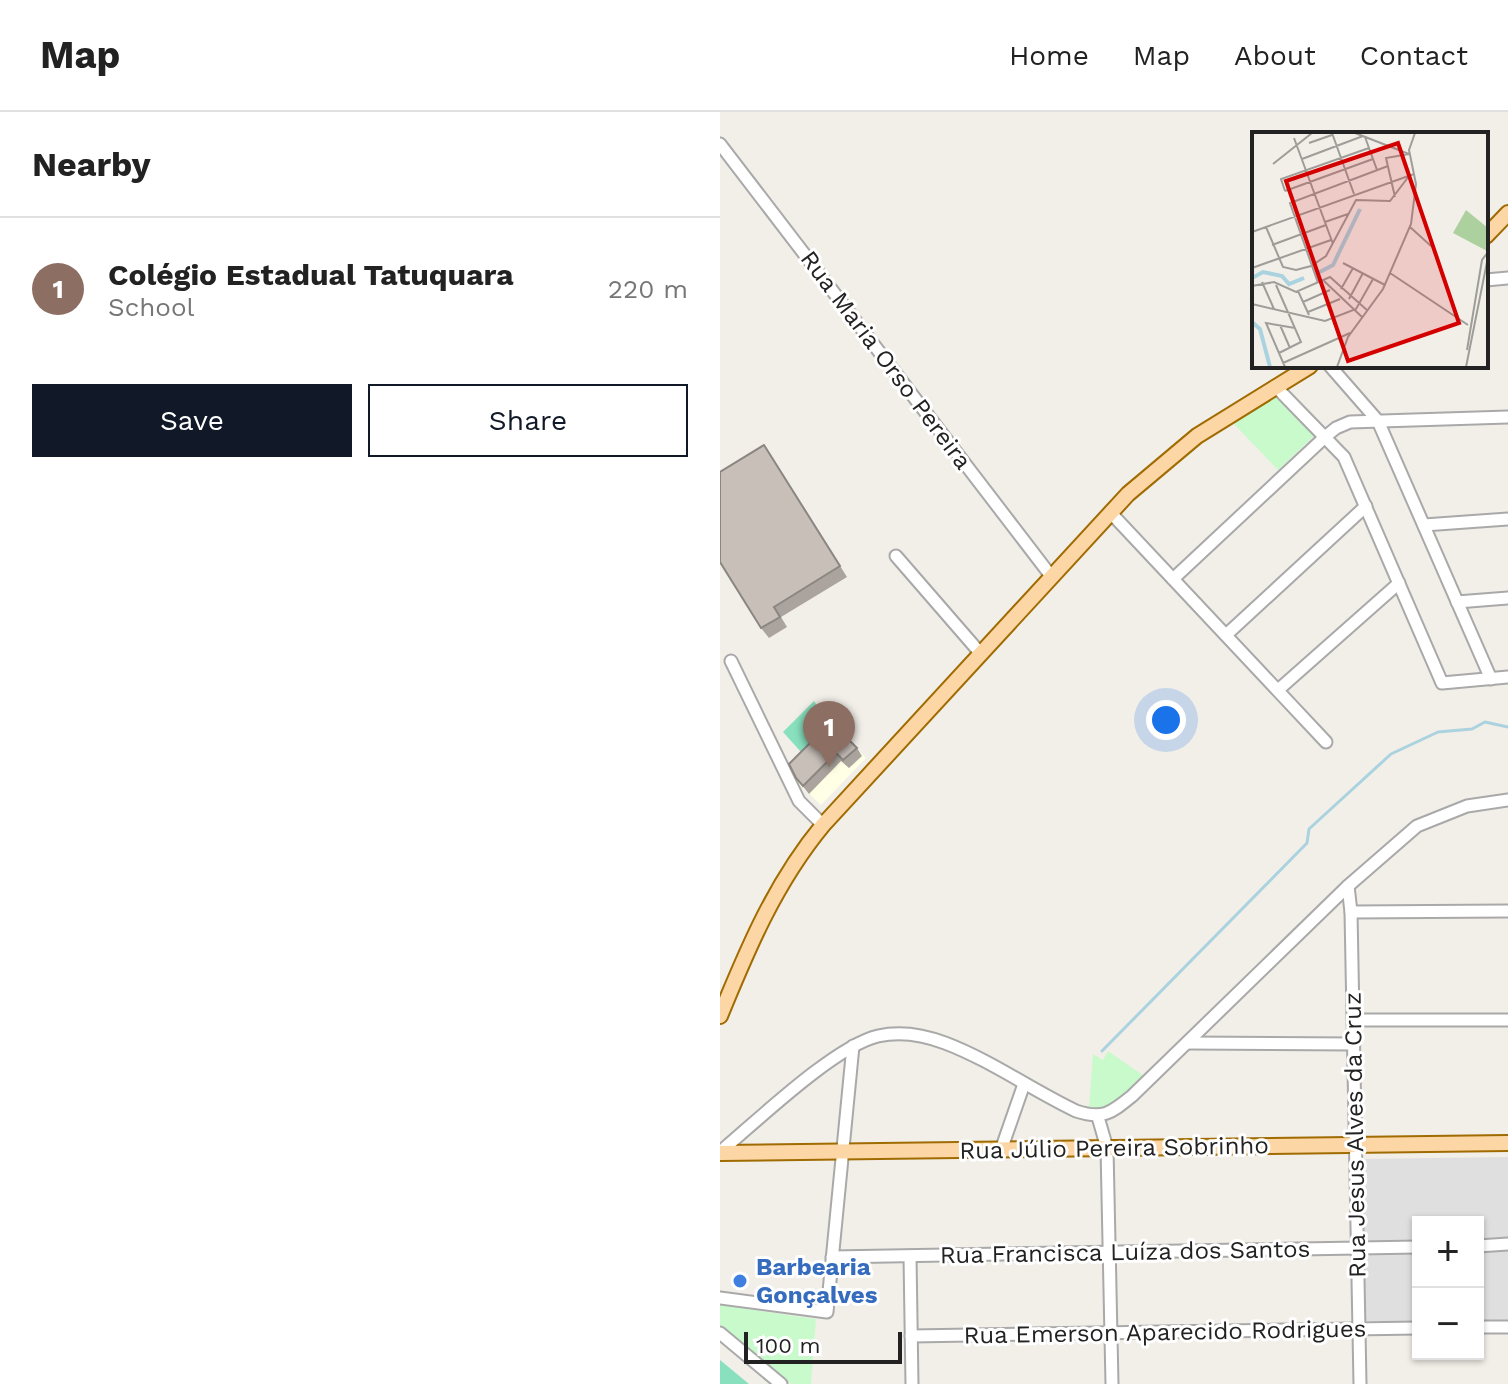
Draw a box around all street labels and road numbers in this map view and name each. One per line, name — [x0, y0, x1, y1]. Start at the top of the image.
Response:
street label: Rua Maria Orso Pereira — [795, 245, 977, 475]
street label: Rua Jesus Alves da Cruz — [1339, 992, 1371, 1278]
street label: Rua Júlio Pereira Sobrinho — [959, 1131, 1269, 1165]
street label: Rua Francisca Luíza dos Santos — [940, 1235, 1310, 1269]
street label: Rua Emerson Aparecido Rodrigues — [963, 1314, 1367, 1350]

